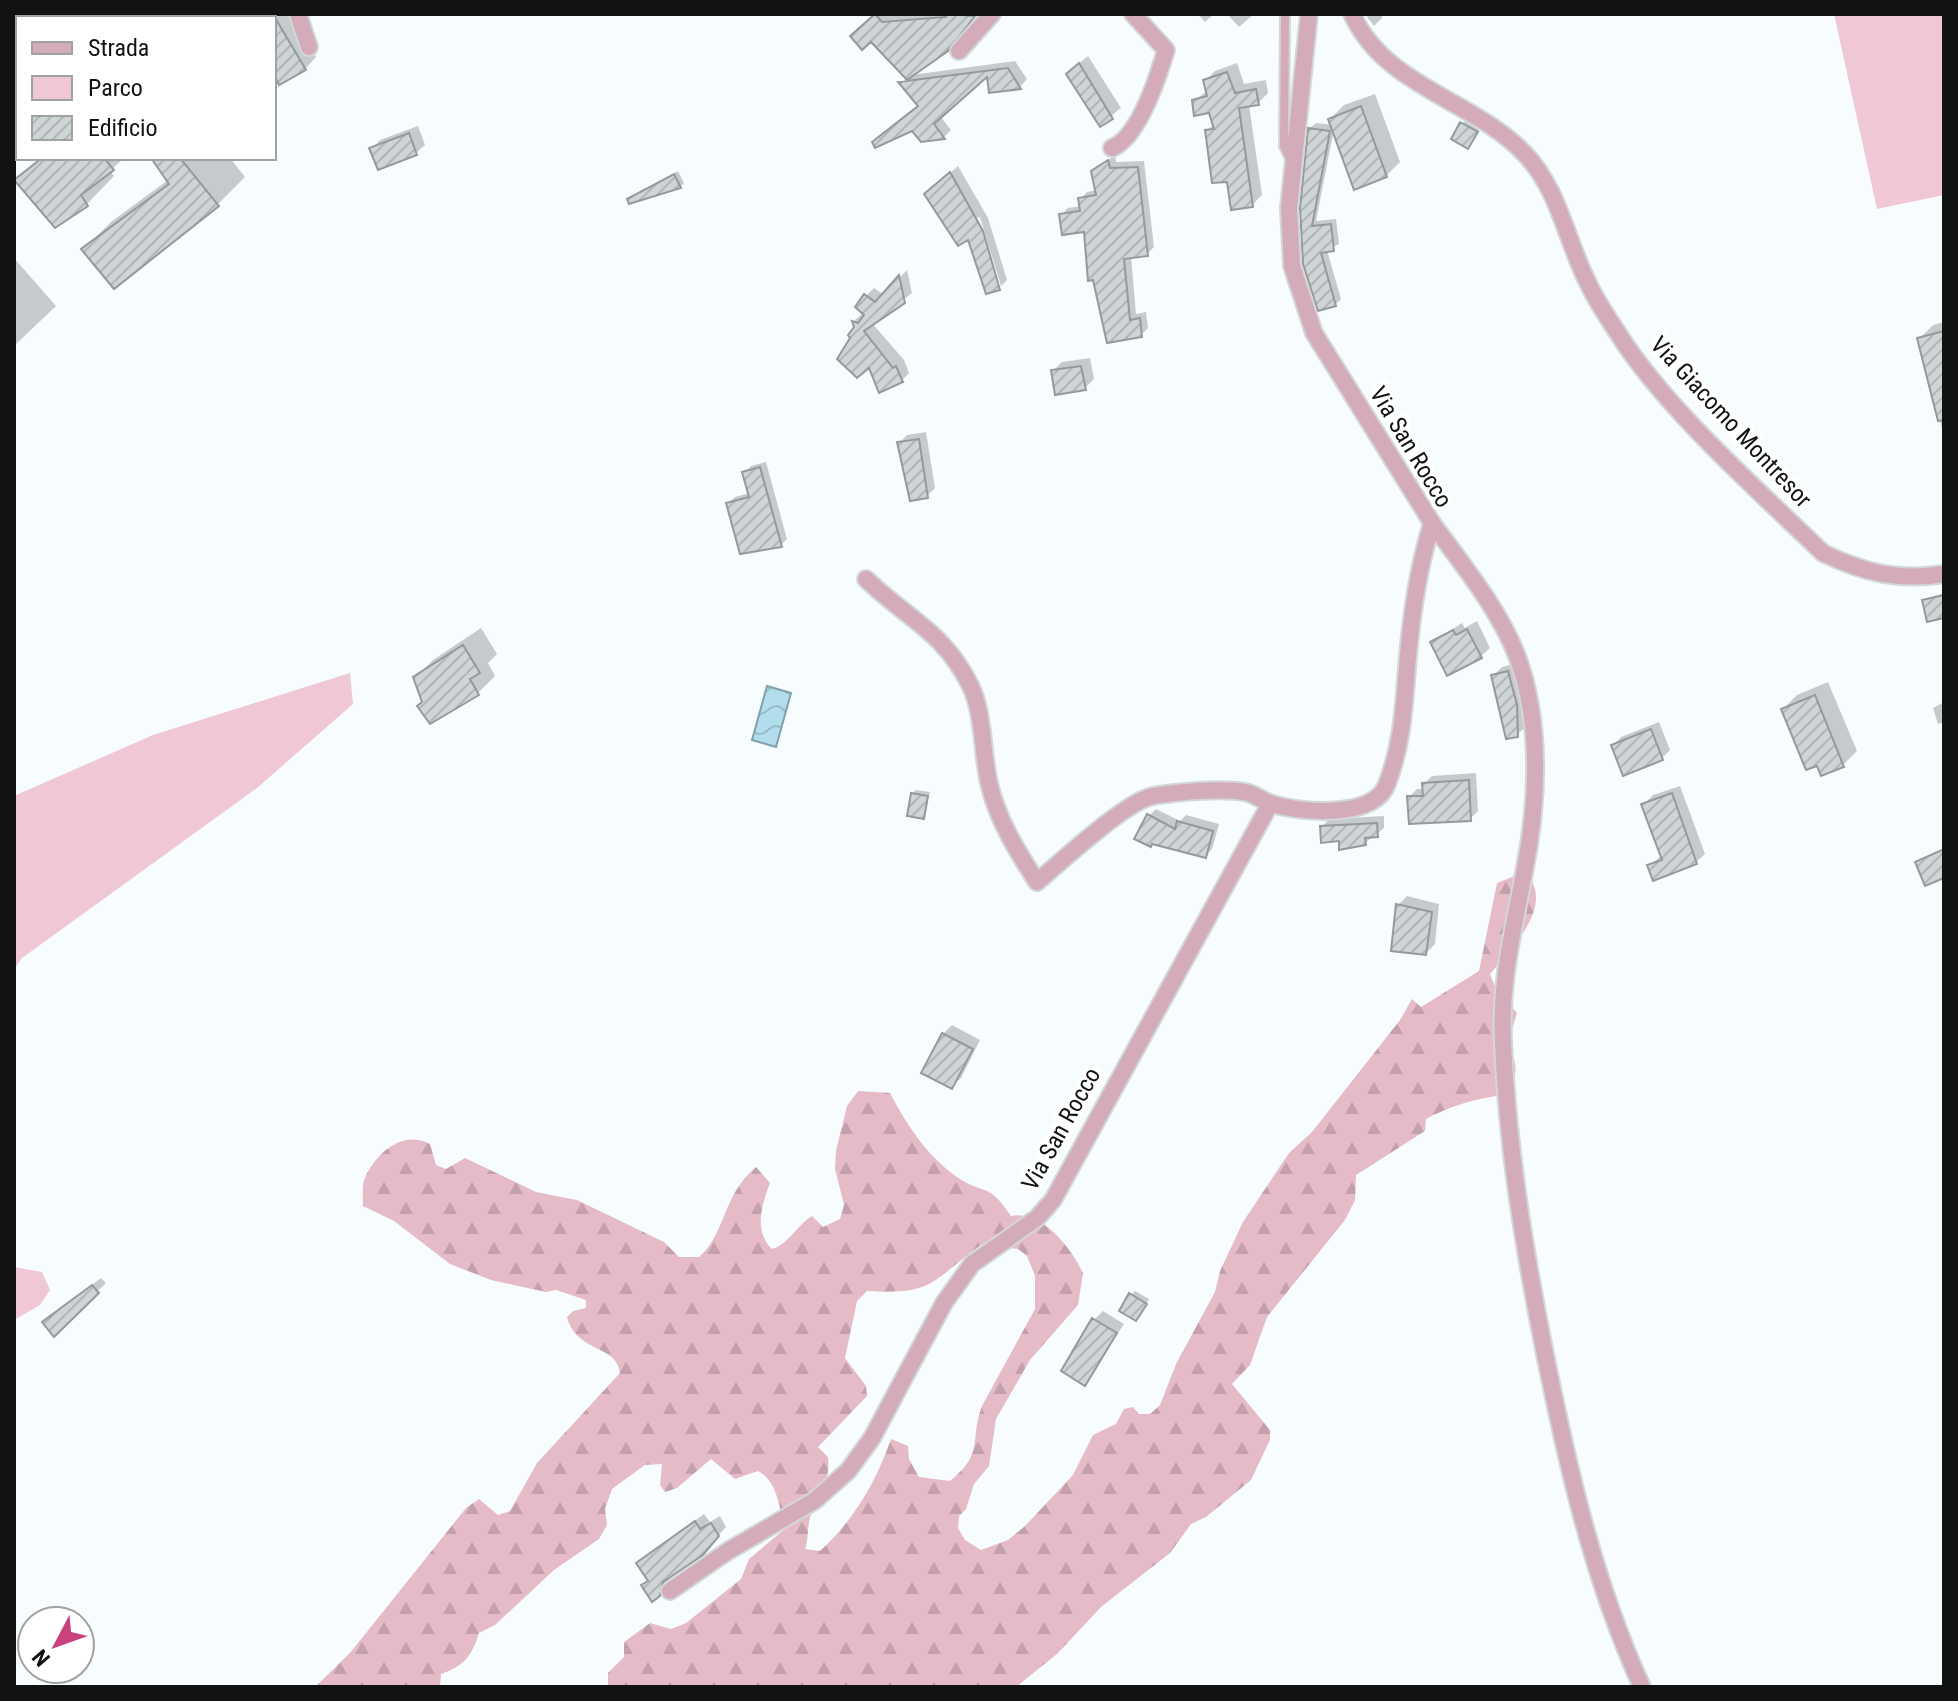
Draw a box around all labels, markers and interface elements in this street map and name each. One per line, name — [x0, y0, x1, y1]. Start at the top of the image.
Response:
legend — [16, 16, 276, 160]
text: Strada — [88, 34, 149, 62]
text: Parco — [88, 74, 143, 102]
text: Edificio — [88, 114, 158, 142]
street label: Via Giacomo Montresor — [1645, 331, 1817, 513]
street label: Via San Rocco — [1364, 381, 1458, 513]
street label: Via San Rocco — [1016, 1063, 1106, 1195]
north arrow — [16, 1605, 96, 1685]
text: N — [27, 1645, 55, 1671]

